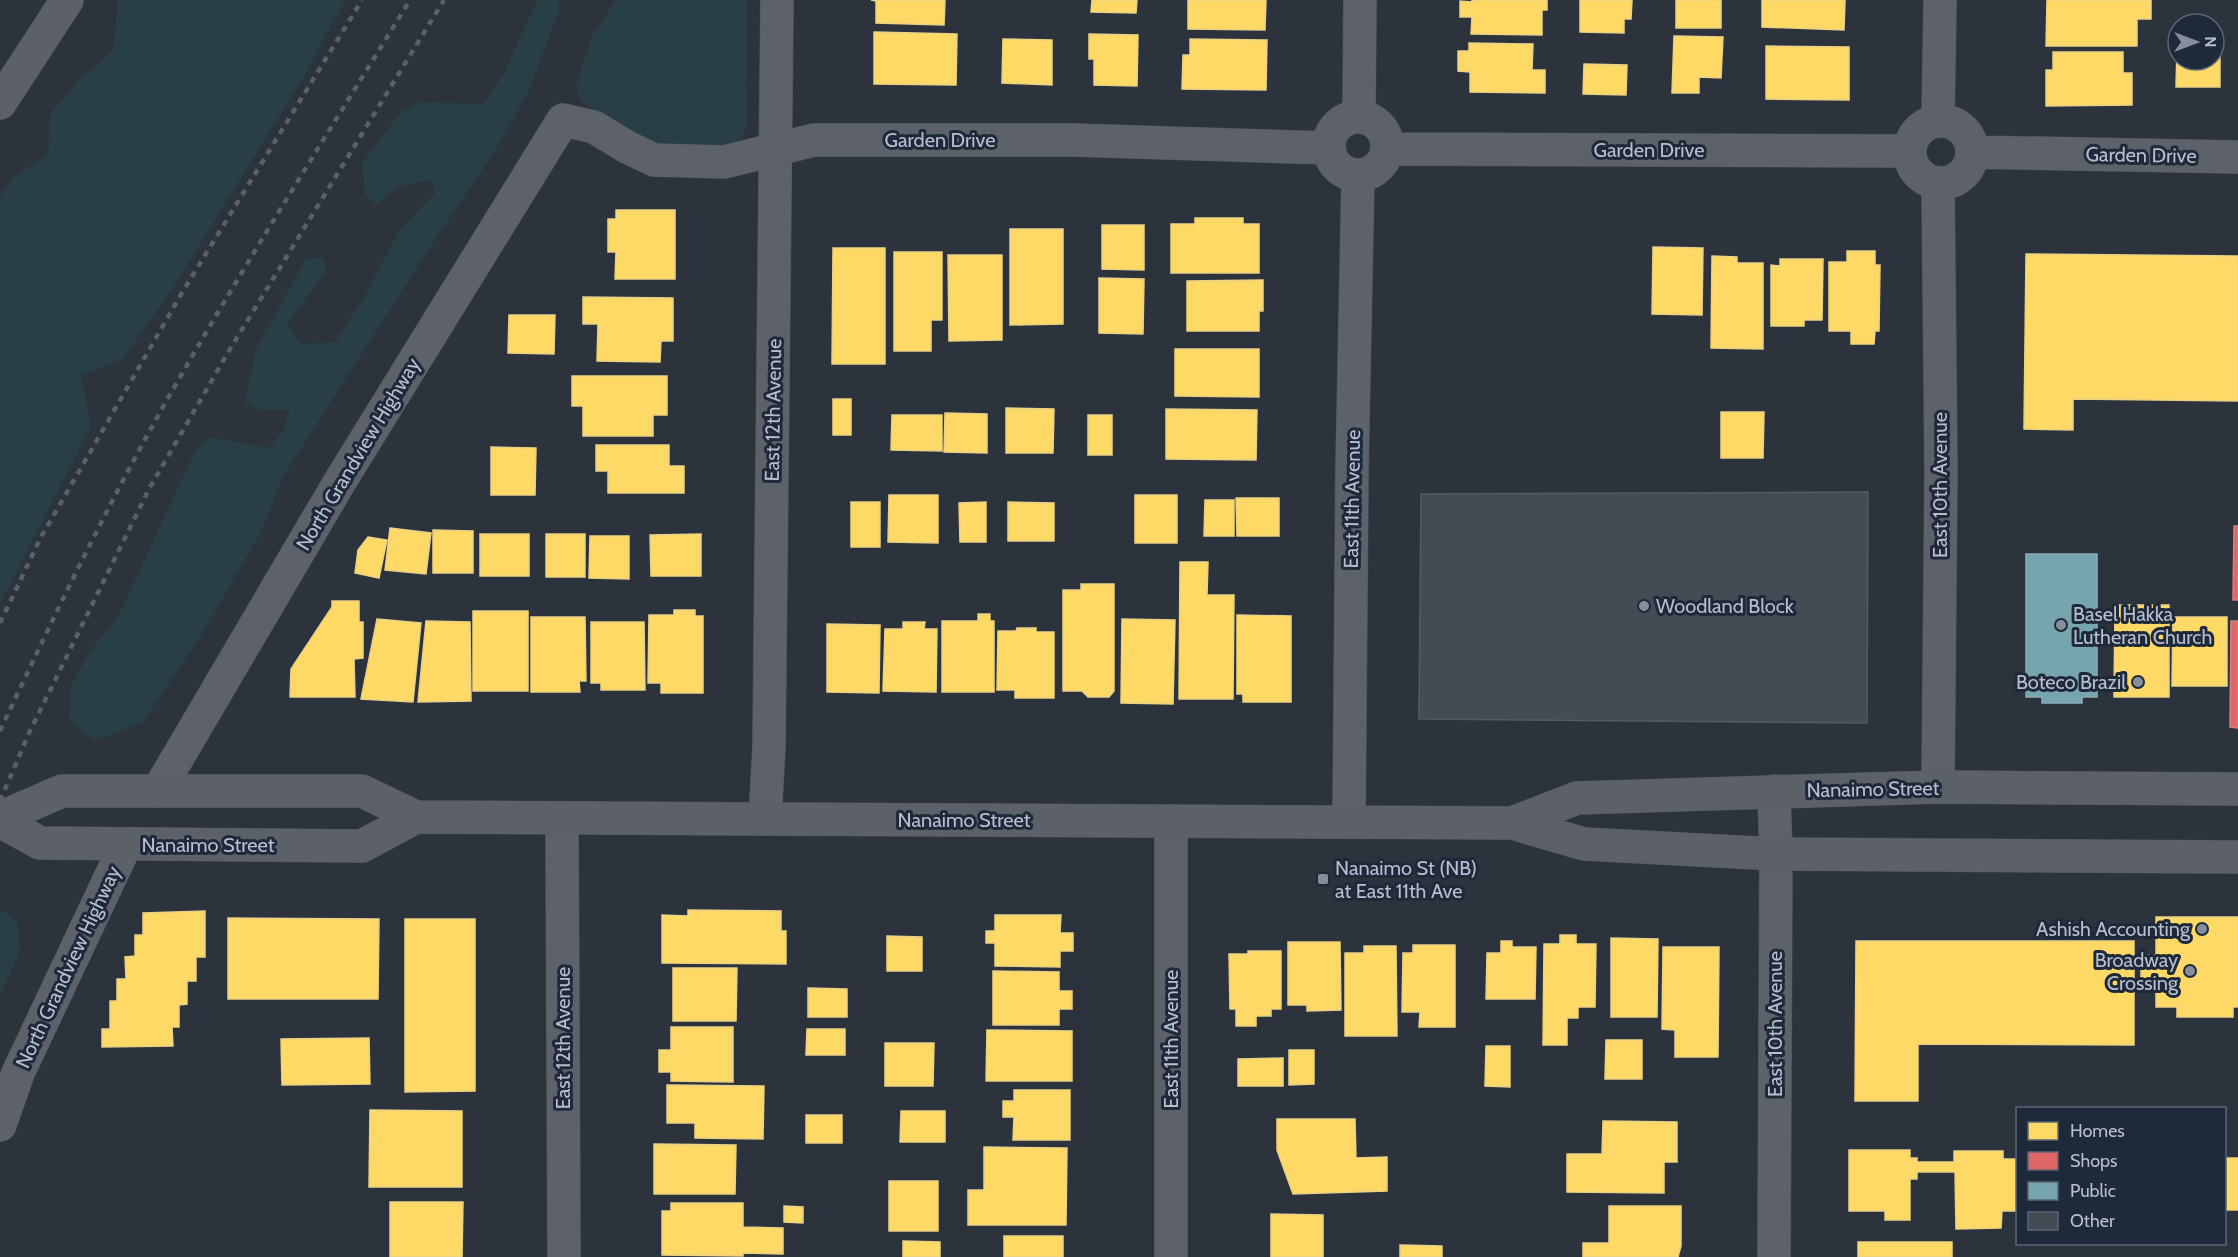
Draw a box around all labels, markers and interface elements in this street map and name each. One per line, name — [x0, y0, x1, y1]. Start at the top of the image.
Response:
north arrow — [2166, 12, 2226, 72]
text: N — [2201, 36, 2220, 48]
street label: Garden Drive — [885, 128, 995, 152]
street label: Garden Drive — [1594, 138, 1704, 162]
street label: Garden Drive — [2085, 142, 2197, 168]
street label: East 12th Avenue — [760, 338, 786, 482]
street label: North Grandview Highway — [291, 353, 425, 555]
street label: East 10th Avenue — [1928, 412, 1952, 558]
street label: East 11th Avenue — [1339, 429, 1365, 569]
place label: Woodland Block — [1656, 594, 1794, 618]
marker: Woodland Block — [1637, 599, 1651, 613]
place label: Basel Hakka Lutheran Church — [2073, 602, 2212, 649]
marker: Basel Hakka Lutheran Church — [2054, 618, 2068, 632]
place label: Boteco Brazil — [2016, 670, 2126, 694]
marker: Boteco Brazil — [2131, 675, 2145, 689]
street label: Nanaimo Street — [1806, 776, 1940, 802]
street label: Nanaimo Street — [898, 808, 1031, 832]
street label: Nanaimo Street — [142, 833, 275, 857]
place label: Nanaimo St (NB) at East 11th Ave — [1335, 856, 1477, 903]
street label: North Grandview Highway — [11, 862, 125, 1072]
marker: Nanaimo St (NB) at East 11th Ave — [1316, 872, 1330, 886]
place label: Ashish Accounting — [2036, 917, 2191, 941]
marker: Ashish Accounting — [2195, 922, 2209, 936]
place label: Broadway Crossing — [2095, 948, 2179, 995]
street label: East 10th Avenue — [1763, 951, 1787, 1097]
marker: Broadway Crossing — [2183, 964, 2197, 978]
street label: East 12th Avenue — [551, 967, 575, 1109]
street label: East 11th Avenue — [1159, 970, 1183, 1108]
legend — [2016, 1107, 2226, 1245]
text: Homes — [2070, 1120, 2125, 1142]
text: Shops — [2070, 1150, 2118, 1172]
text: Public — [2070, 1180, 2116, 1202]
text: Other — [2070, 1210, 2115, 1232]

